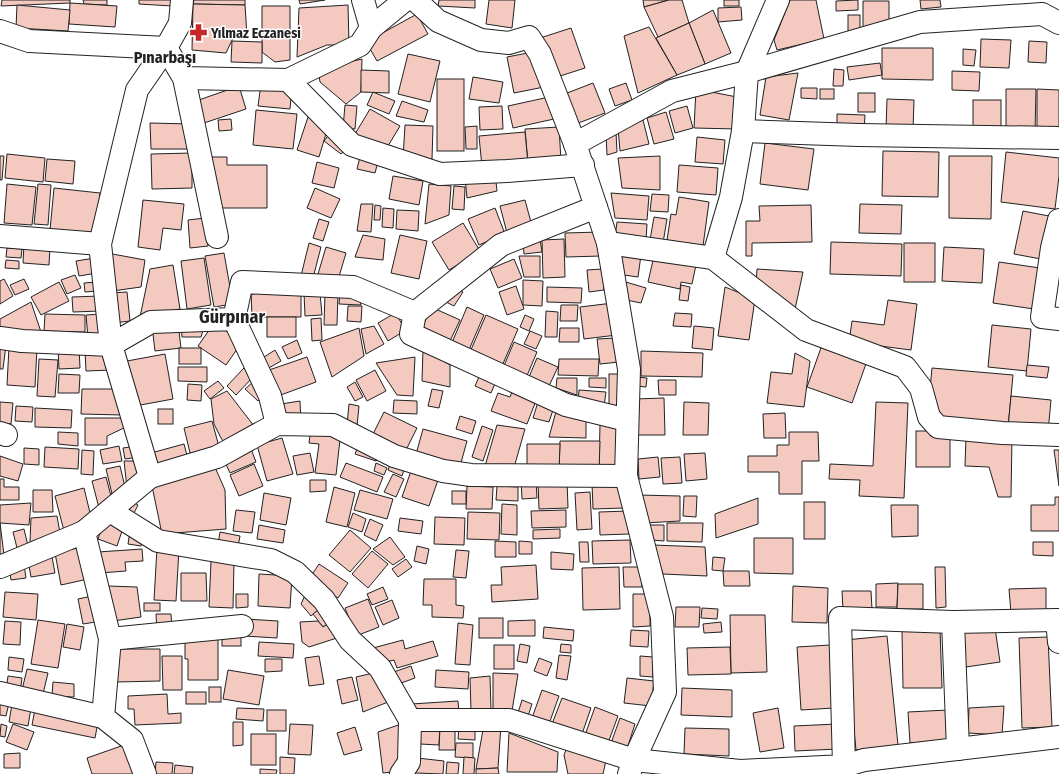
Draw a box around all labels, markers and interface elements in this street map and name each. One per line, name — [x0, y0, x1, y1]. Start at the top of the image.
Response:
pharmacy icon: Yılmaz Eczanesi — [188, 23, 208, 43]
place label: Yılmaz Eczanesi — [210, 25, 301, 42]
district label: Pınarbaşı — [134, 48, 196, 68]
district label: Gürpınar — [199, 306, 265, 328]

